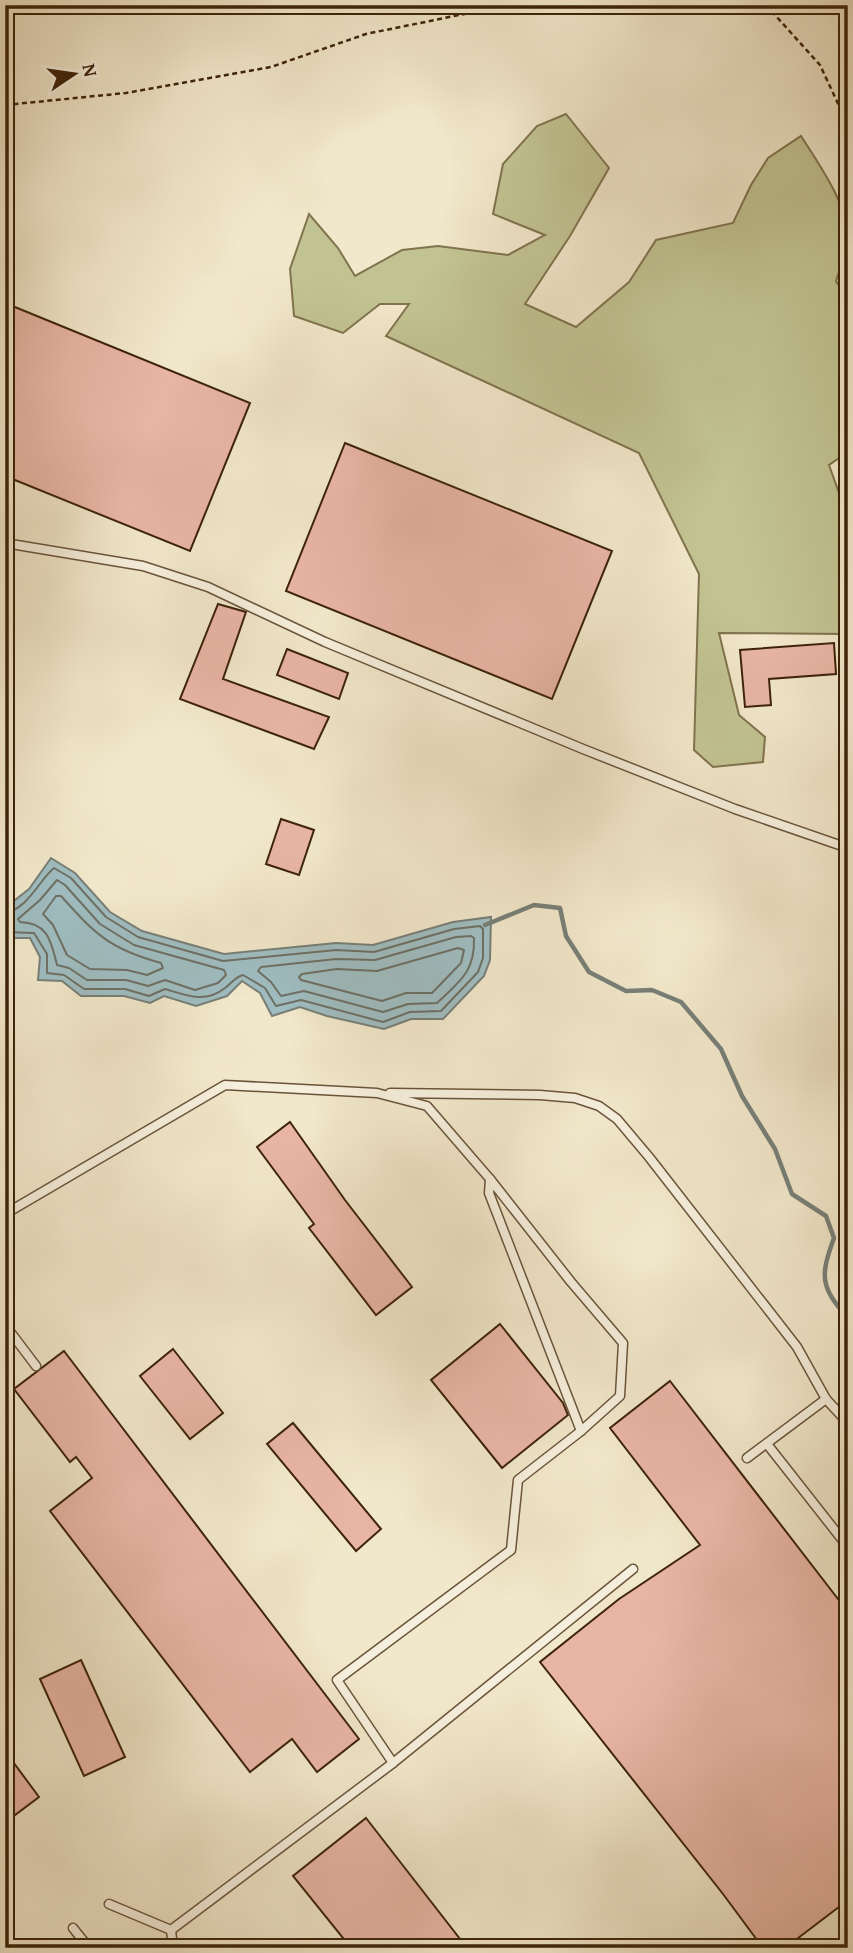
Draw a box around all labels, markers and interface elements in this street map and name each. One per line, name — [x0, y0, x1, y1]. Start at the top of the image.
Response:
north arrow — [38, 38, 108, 108]
text: N — [75, 61, 106, 80]

